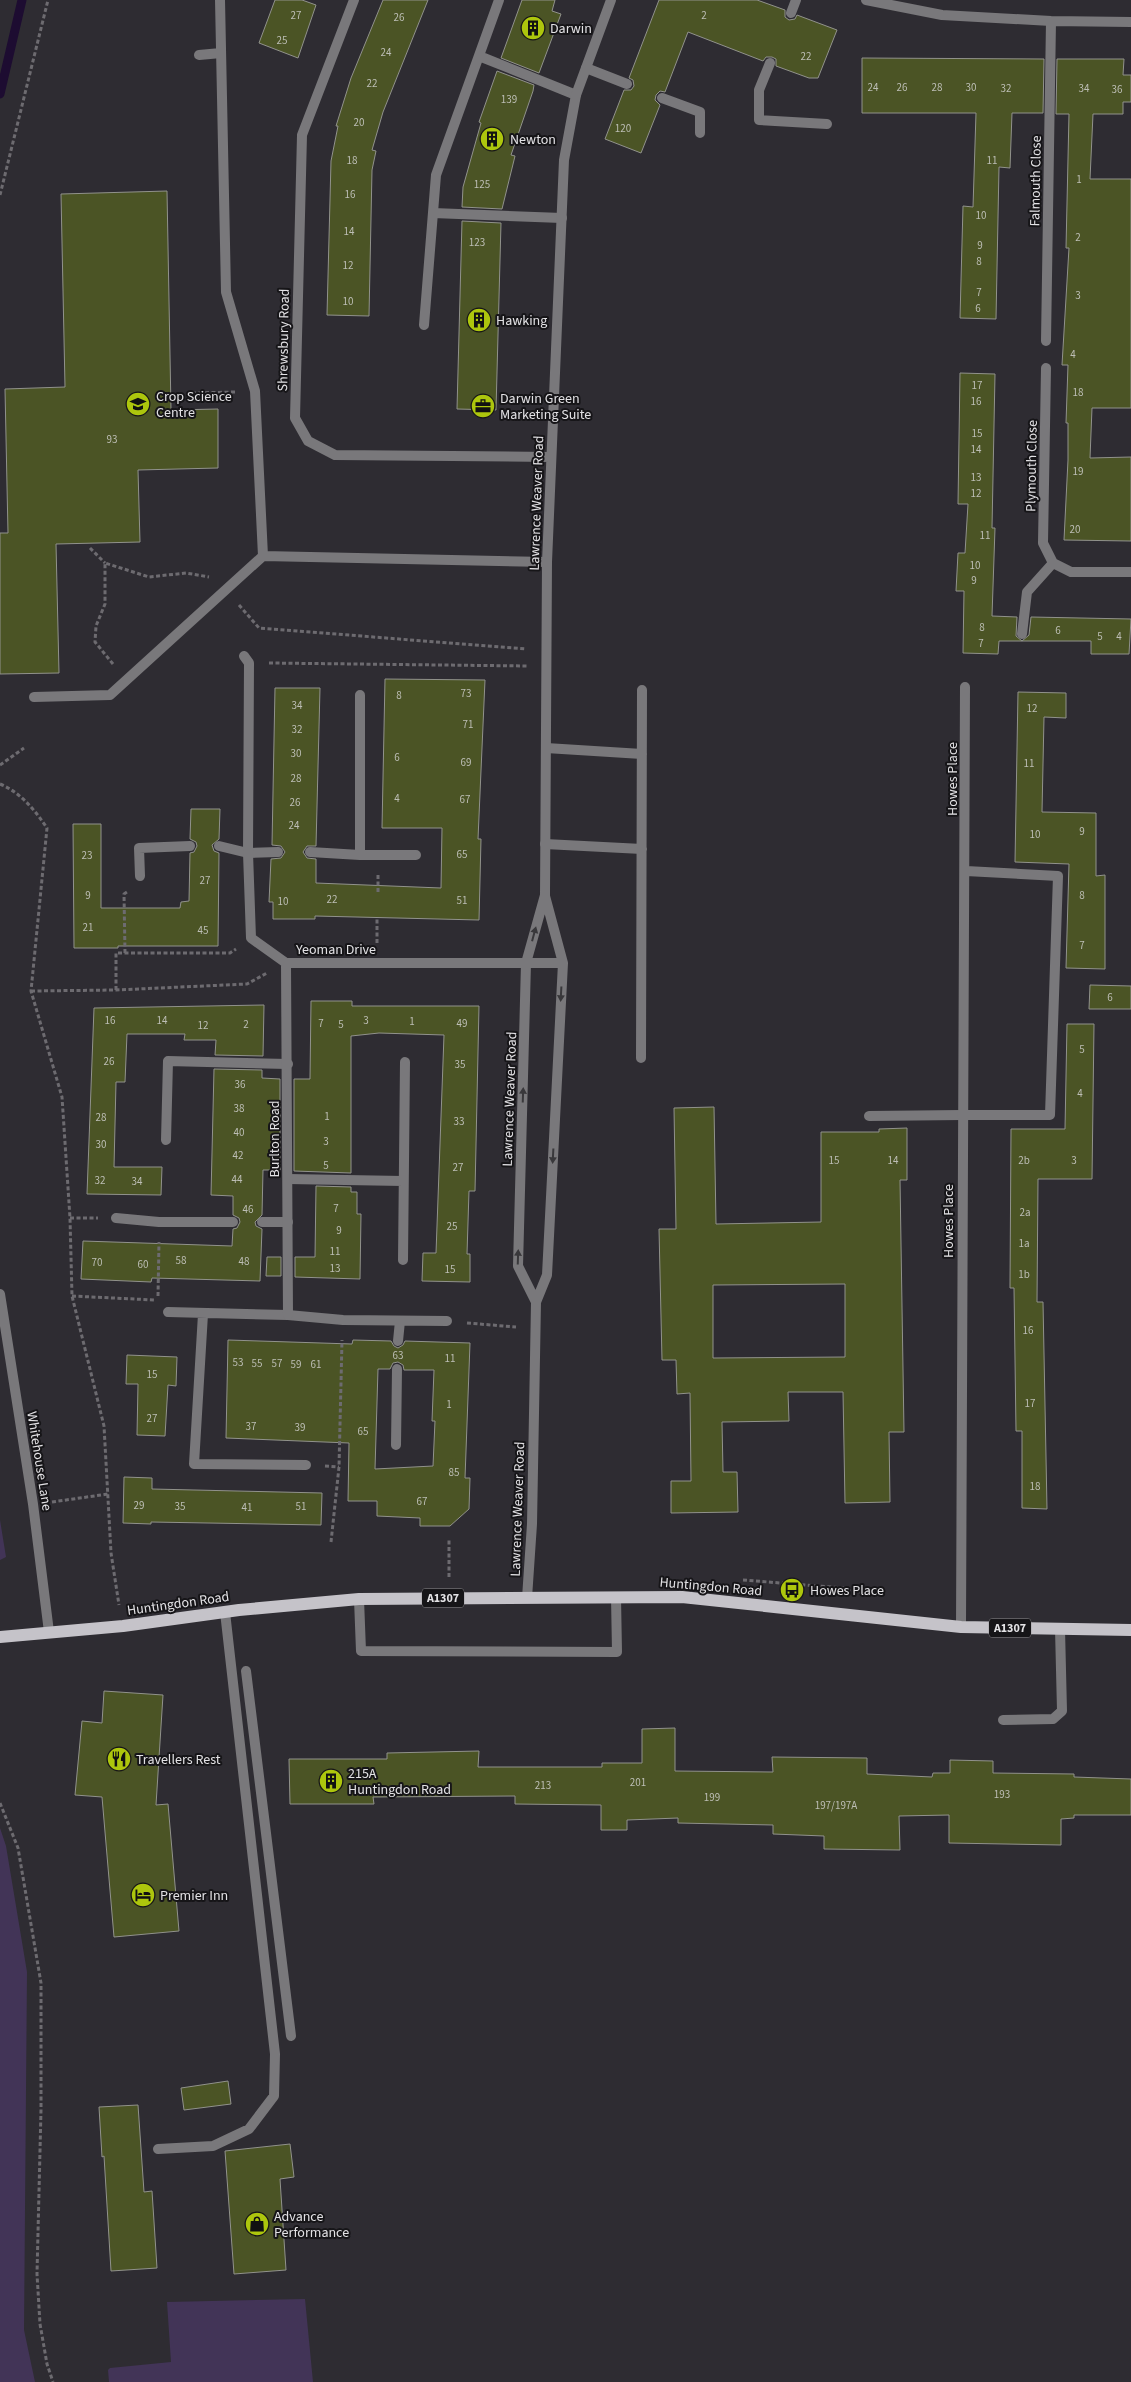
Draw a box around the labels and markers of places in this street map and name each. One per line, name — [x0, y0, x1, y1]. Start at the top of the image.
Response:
building icon: Darwin — [520, 15, 546, 41]
place label: Darwin — [550, 19, 592, 39]
building icon: Newton — [479, 126, 505, 152]
place label: Newton — [510, 130, 556, 150]
building icon: Hawking — [466, 307, 492, 333]
place label: Hawking — [496, 311, 547, 331]
place label: Crop Science Centre — [156, 387, 232, 423]
place label: Darwin Green Marketing Suite — [500, 389, 591, 425]
school or university icon: Crop Science Centre — [125, 391, 151, 417]
office icon: Darwin Green Marketing Suite — [470, 393, 496, 419]
bus stop icon: Howes Place — [779, 1577, 805, 1603]
place label: Howes Place — [810, 1581, 884, 1601]
restaurant icon: Travellers Rest — [106, 1746, 132, 1772]
place label: Travellers Rest — [136, 1750, 221, 1770]
place label: 215A Huntingdon Road — [348, 1764, 451, 1800]
building icon: 215A Huntingdon Road — [318, 1768, 344, 1794]
hotel icon: Premier Inn — [130, 1882, 156, 1908]
place label: Premier Inn — [160, 1886, 228, 1906]
place label: Advance Performance — [274, 2207, 349, 2243]
shop icon: Advance Performance — [244, 2211, 270, 2237]

